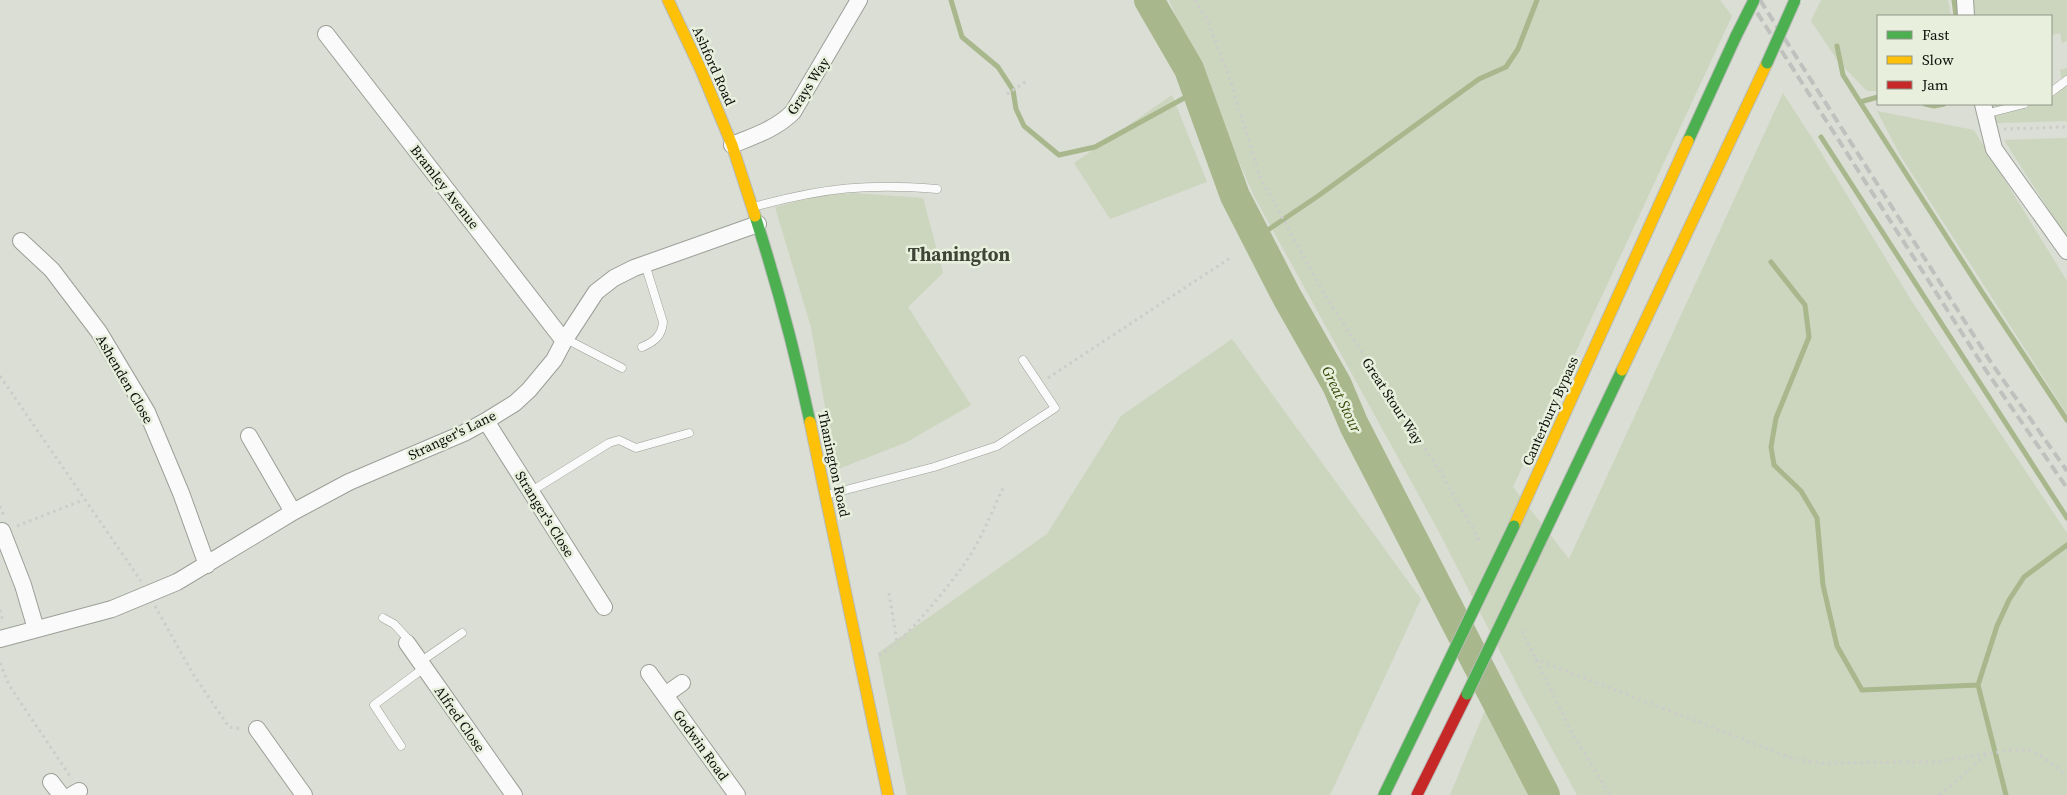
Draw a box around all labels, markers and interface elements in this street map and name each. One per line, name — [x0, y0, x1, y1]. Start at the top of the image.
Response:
legend — [1877, 15, 2052, 105]
street label: Ashford Road — [688, 23, 740, 109]
text: Fast — [1922, 24, 1949, 45]
text: Slow — [1922, 49, 1954, 70]
street label: Grays Way — [782, 53, 835, 119]
text: Jam — [1921, 74, 1949, 95]
street label: Bramley Avenue — [406, 141, 484, 233]
district label: Thanington — [908, 241, 1011, 267]
street label: Ashenden Close — [91, 331, 159, 427]
street label: Canterbury Bypass — [1517, 353, 1583, 469]
street label: Great Stour Way — [1357, 354, 1429, 449]
water label: Great Stour — [1317, 362, 1368, 437]
street label: Stranger's Lane — [405, 405, 499, 465]
street label: Thanington Road — [813, 409, 855, 519]
street label: Stranger's Close — [510, 467, 580, 561]
street label: Alfred Close — [430, 682, 490, 756]
street label: Godwin Road — [668, 705, 734, 785]

